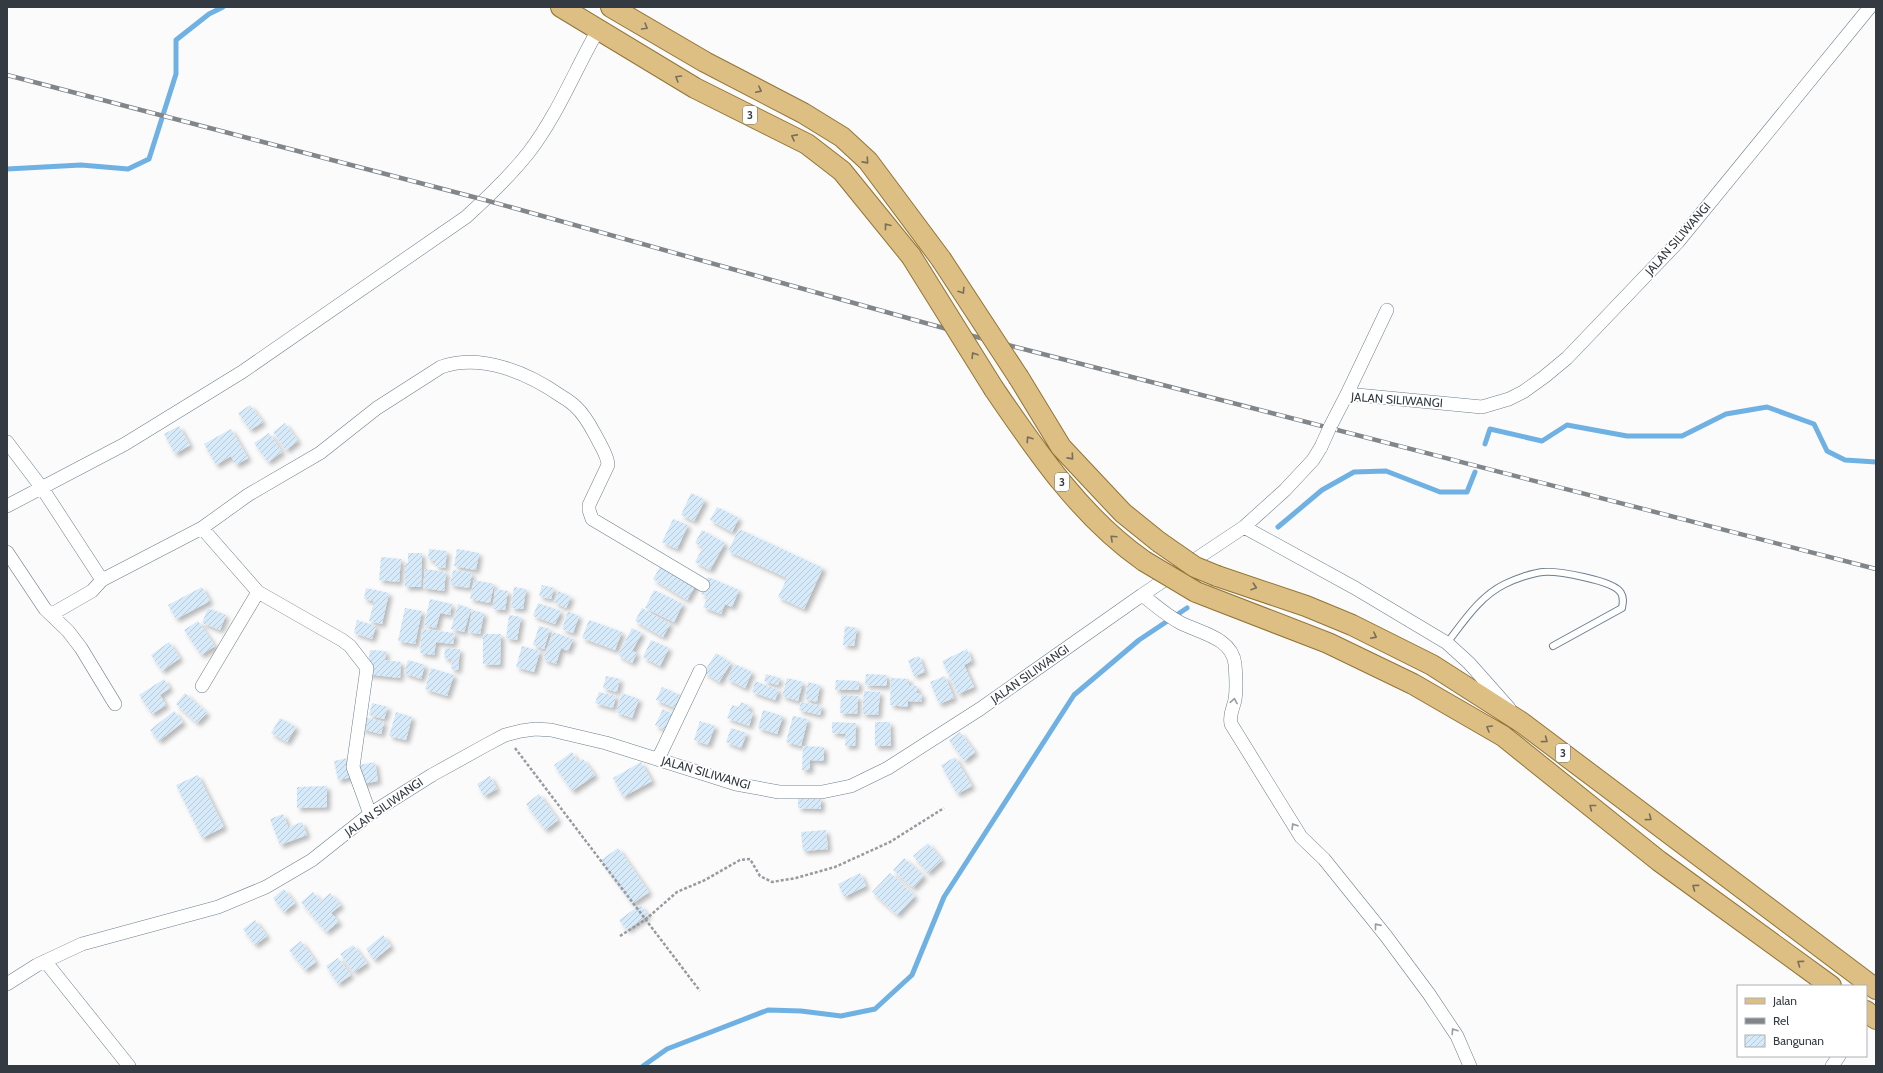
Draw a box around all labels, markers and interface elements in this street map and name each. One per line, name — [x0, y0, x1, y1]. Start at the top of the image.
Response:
one-way arrow — [641, 22, 648, 29]
one-way arrow — [675, 75, 682, 82]
one-way arrow — [754, 85, 762, 92]
road number: 3 — [743, 106, 757, 124]
one-way arrow — [791, 134, 798, 142]
one-way arrow — [862, 156, 869, 163]
street label: JALAN SILIWANGI — [1641, 199, 1713, 279]
one-way arrow — [885, 223, 892, 230]
one-way arrow — [957, 287, 965, 294]
one-way arrow — [971, 353, 978, 360]
street label: JALAN SILIWANGI — [1350, 389, 1443, 410]
one-way arrow — [1027, 437, 1034, 444]
one-way arrow — [1066, 453, 1073, 460]
road number: 3 — [1055, 473, 1069, 491]
one-way arrow — [1110, 535, 1118, 543]
one-way arrow — [1250, 583, 1257, 591]
one-way arrow — [1370, 631, 1377, 639]
street label: JALAN SILIWANGI — [987, 641, 1072, 707]
one-way arrow — [1229, 698, 1238, 704]
one-way arrow — [1486, 726, 1493, 733]
one-way arrow — [1540, 735, 1547, 742]
road number: 3 — [1556, 744, 1570, 762]
street label: JALAN SILIWANGI — [659, 752, 752, 792]
street label: JALAN SILIWANGI — [341, 774, 426, 840]
one-way arrow — [1589, 805, 1596, 812]
one-way arrow — [1645, 813, 1652, 821]
one-way arrow — [1292, 823, 1299, 830]
one-way arrow — [1692, 884, 1699, 891]
one-way arrow — [1375, 923, 1382, 930]
one-way arrow — [1797, 960, 1804, 968]
legend — [1737, 985, 1867, 1057]
text: Jalan — [1772, 993, 1797, 1008]
text: Rel — [1773, 1013, 1789, 1028]
one-way arrow — [1451, 1028, 1459, 1035]
text: Bangunan — [1773, 1033, 1824, 1048]

